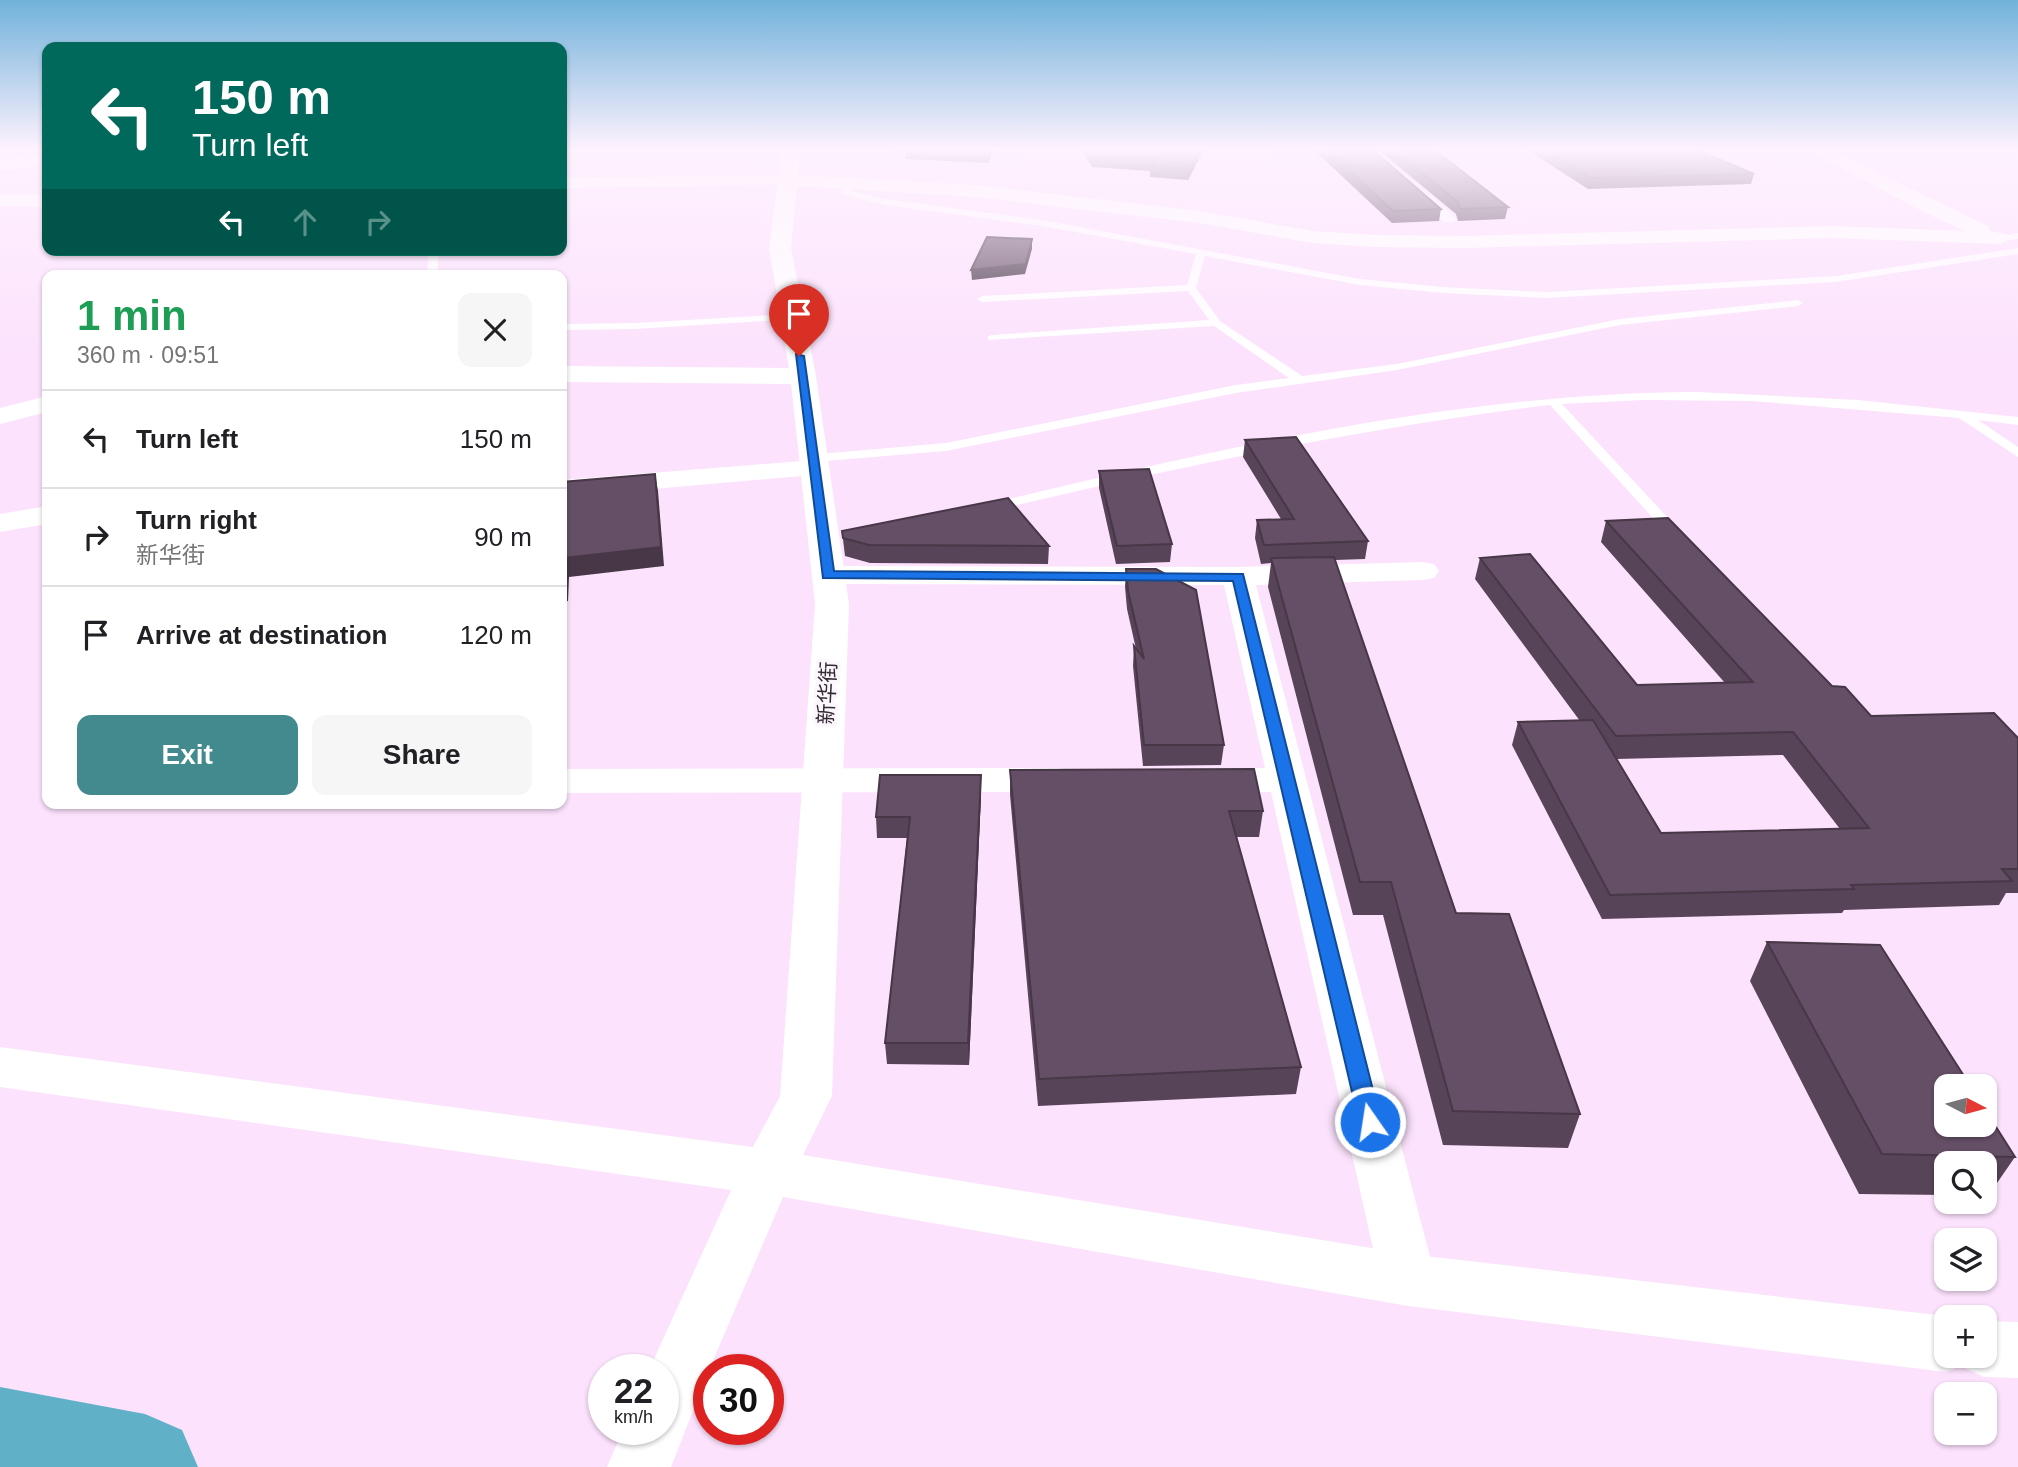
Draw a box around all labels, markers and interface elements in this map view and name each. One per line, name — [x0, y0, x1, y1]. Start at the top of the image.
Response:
icon: left — [77, 70, 168, 161]
text: 150 m — [192, 70, 331, 124]
text: Turn left — [192, 127, 308, 163]
icon: left — [213, 203, 251, 241]
icon: ahead — [286, 203, 324, 241]
icon: right — [359, 203, 397, 241]
pin — [769, 284, 829, 356]
text: 1 min — [77, 292, 187, 339]
button: close — [458, 293, 532, 367]
icon: arrive — [780, 295, 818, 333]
text: 360 m · 09:51 — [77, 342, 219, 368]
icon: left — [77, 420, 115, 458]
text: Turn left — [136, 424, 238, 454]
text: 150 m — [460, 424, 532, 454]
text: Turn right — [136, 505, 257, 535]
icon: right — [77, 518, 115, 556]
text: 90 m — [474, 522, 532, 552]
text: 新华街 — [136, 542, 205, 568]
icon: arrive — [77, 616, 115, 654]
text: Arrive at destination — [136, 620, 387, 650]
text: 120 m — [460, 620, 532, 650]
street label: 新华街 — [814, 661, 840, 725]
button: Exit — [77, 715, 298, 795]
button: Share — [312, 715, 532, 795]
north arrow — [1934, 1074, 1997, 1138]
map controls — [1934, 1074, 1997, 1445]
position arrow — [1333, 1085, 1407, 1159]
button: search — [1934, 1151, 1997, 1214]
button: layers — [1934, 1228, 1997, 1291]
button: + — [1934, 1305, 1997, 1368]
speed limit sign: 30 — [693, 1354, 784, 1445]
text: 22 — [614, 1371, 653, 1410]
button: − — [1934, 1382, 1997, 1445]
text: km/h — [614, 1407, 653, 1427]

